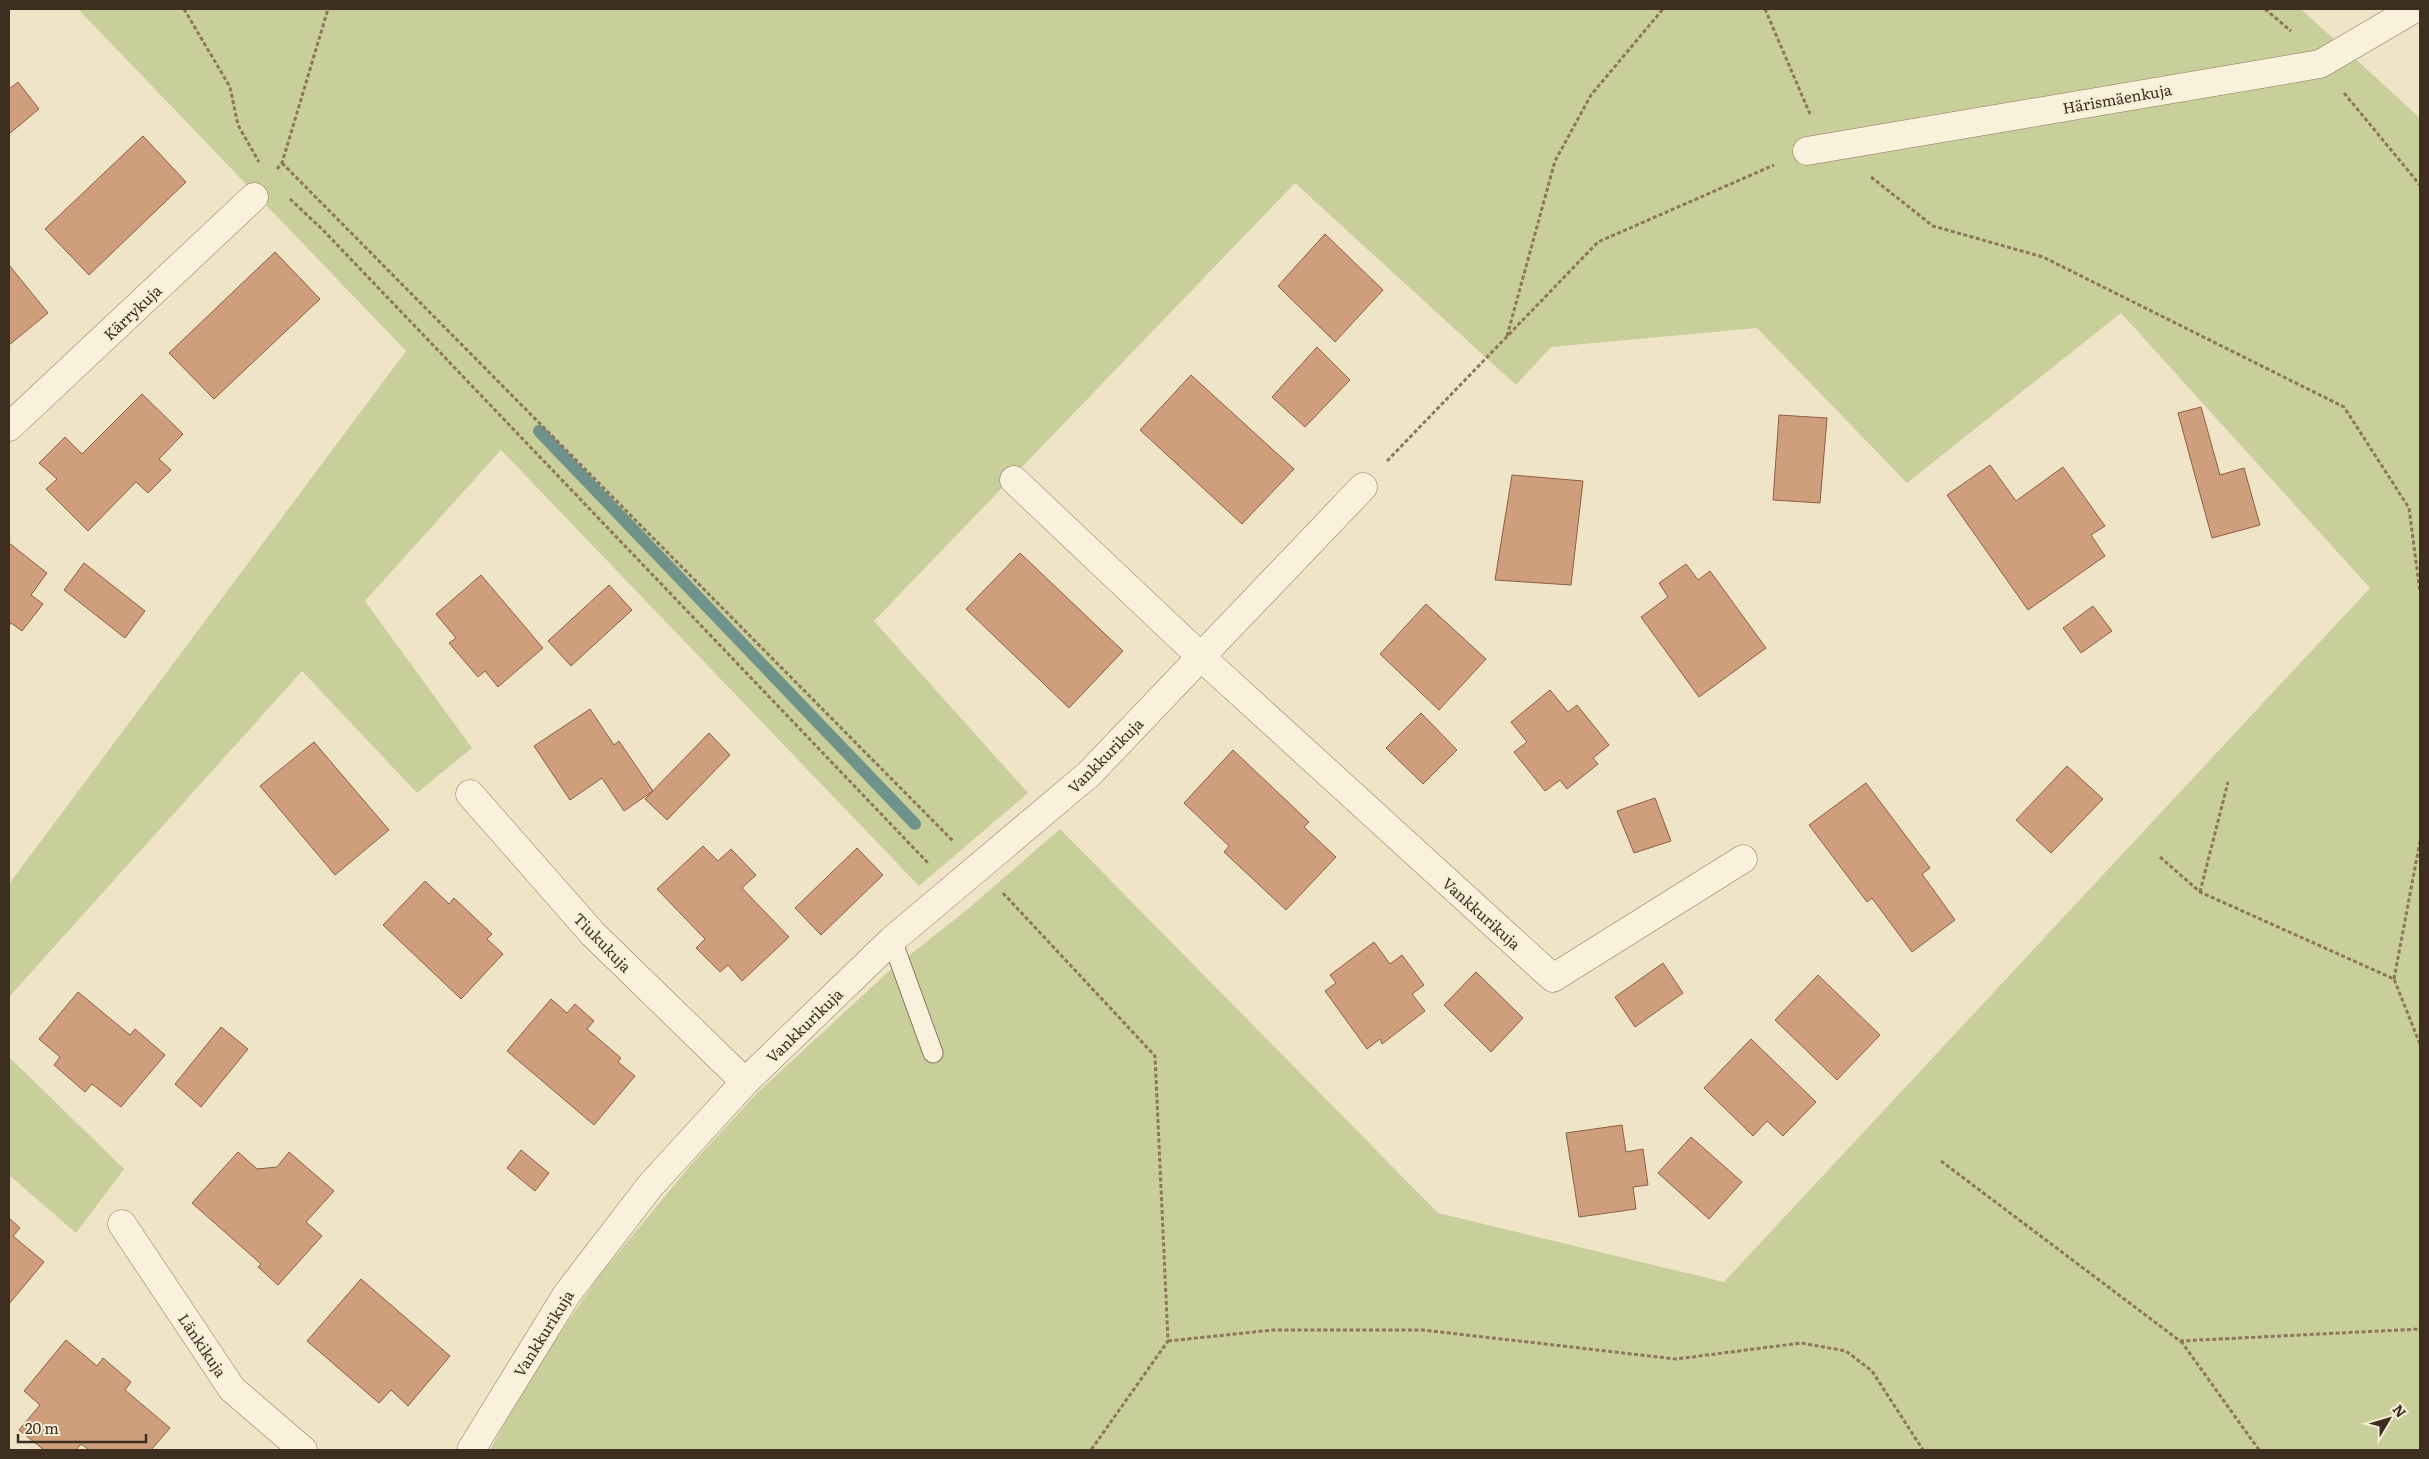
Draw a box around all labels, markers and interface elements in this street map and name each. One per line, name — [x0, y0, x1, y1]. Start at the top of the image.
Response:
street label: Härismäenkuja — [2061, 77, 2174, 119]
street label: Kärrykuja — [98, 278, 167, 345]
street label: Vankkurikuja — [1062, 711, 1149, 798]
street label: Vankkurikuja — [1438, 871, 1527, 955]
street label: Tiukukuja — [569, 907, 638, 978]
street label: Vankkurikuja — [761, 982, 848, 1068]
street label: Vankkurikuja — [507, 1284, 579, 1381]
street label: Länkikuja — [173, 1308, 233, 1382]
north arrow — [2364, 1394, 2414, 1444]
text: N — [2389, 1400, 2412, 1421]
scale bar — [18, 1412, 145, 1444]
text: 20 m — [25, 1416, 59, 1439]

